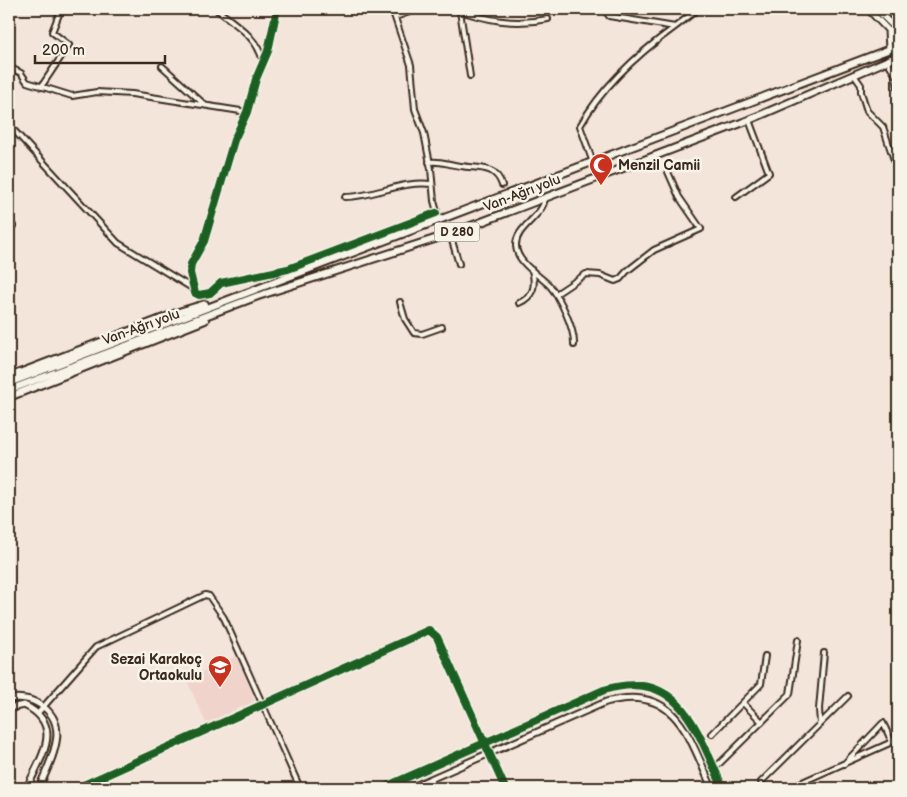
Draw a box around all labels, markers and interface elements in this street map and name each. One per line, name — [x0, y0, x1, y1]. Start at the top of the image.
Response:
scale bar — [35, 32, 165, 64]
text: 200 m — [42, 41, 85, 60]
mosque icon: Menzil Camii — [588, 152, 614, 186]
place label: Menzil Camii — [618, 157, 700, 174]
street label: Van-Ağrı yolu — [481, 171, 563, 215]
road number: D 280 — [434, 222, 480, 242]
street label: Van-Ağrı yolu — [100, 305, 182, 349]
place label: Sezai Karakoç Ortaokulu — [111, 651, 202, 684]
school or university icon: Sezai Karakoç Ortaokulu — [207, 654, 233, 688]

